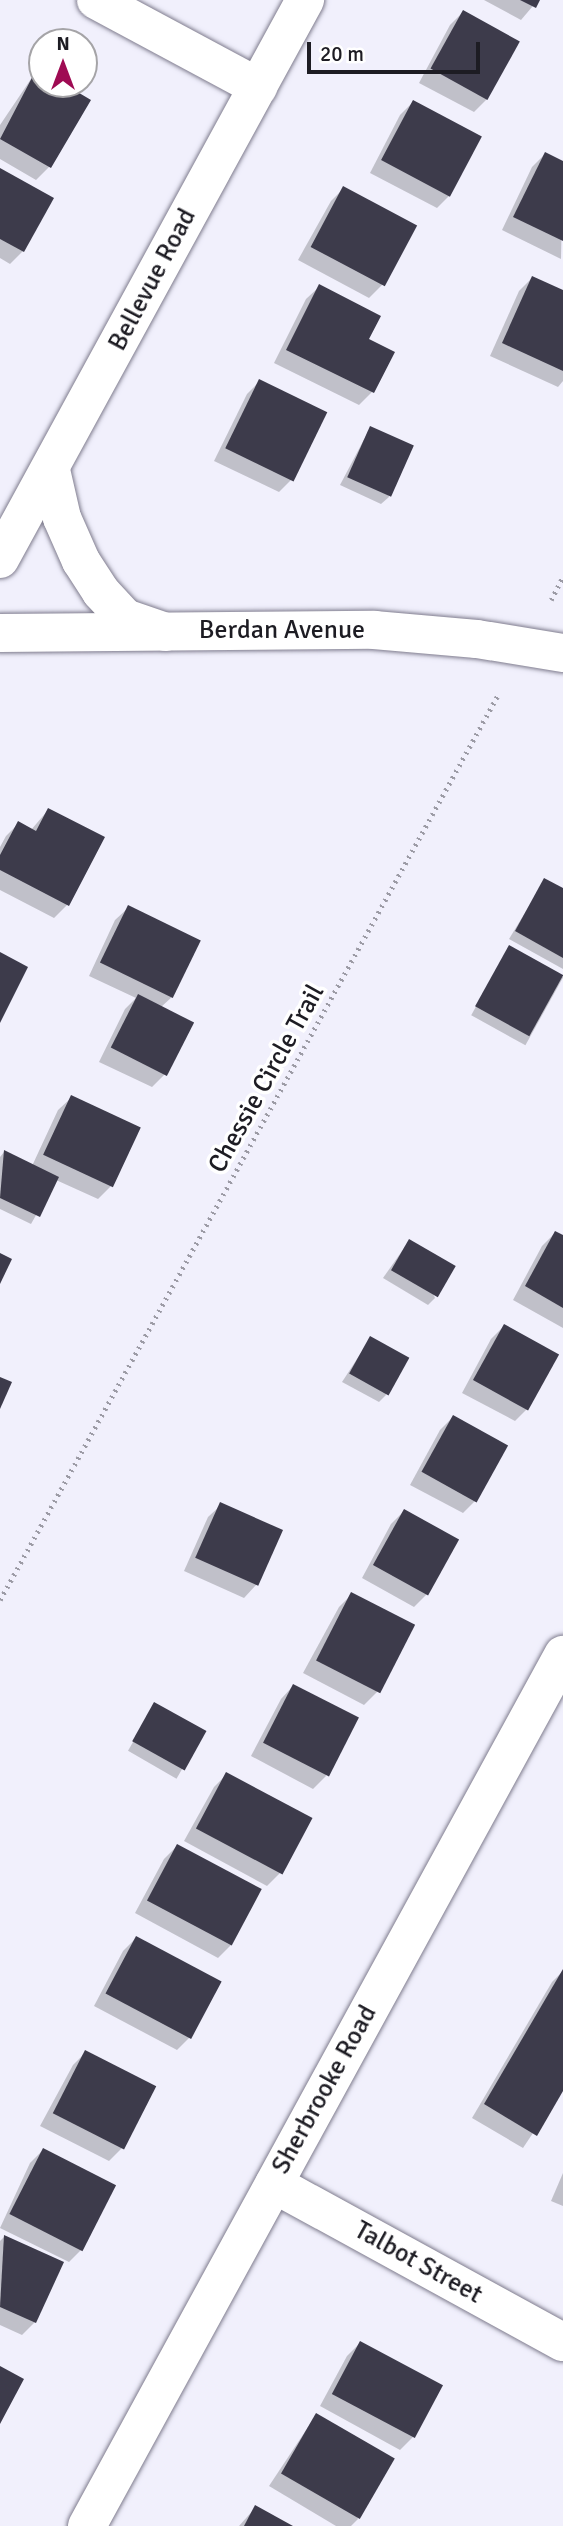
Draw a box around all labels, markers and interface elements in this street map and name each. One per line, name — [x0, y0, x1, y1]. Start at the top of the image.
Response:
north arrow — [28, 28, 98, 98]
scale bar — [311, 28, 484, 72]
text: N — [56, 32, 70, 56]
text: 20 m — [320, 41, 364, 67]
street label: Bellevue Road — [102, 204, 204, 356]
street label: Berdan Avenue — [199, 615, 365, 647]
street label: Chessie Circle Trail — [202, 979, 332, 1179]
street label: Sherbrooke Road — [266, 2000, 384, 2180]
street label: Talbot Street — [349, 2215, 487, 2311]

